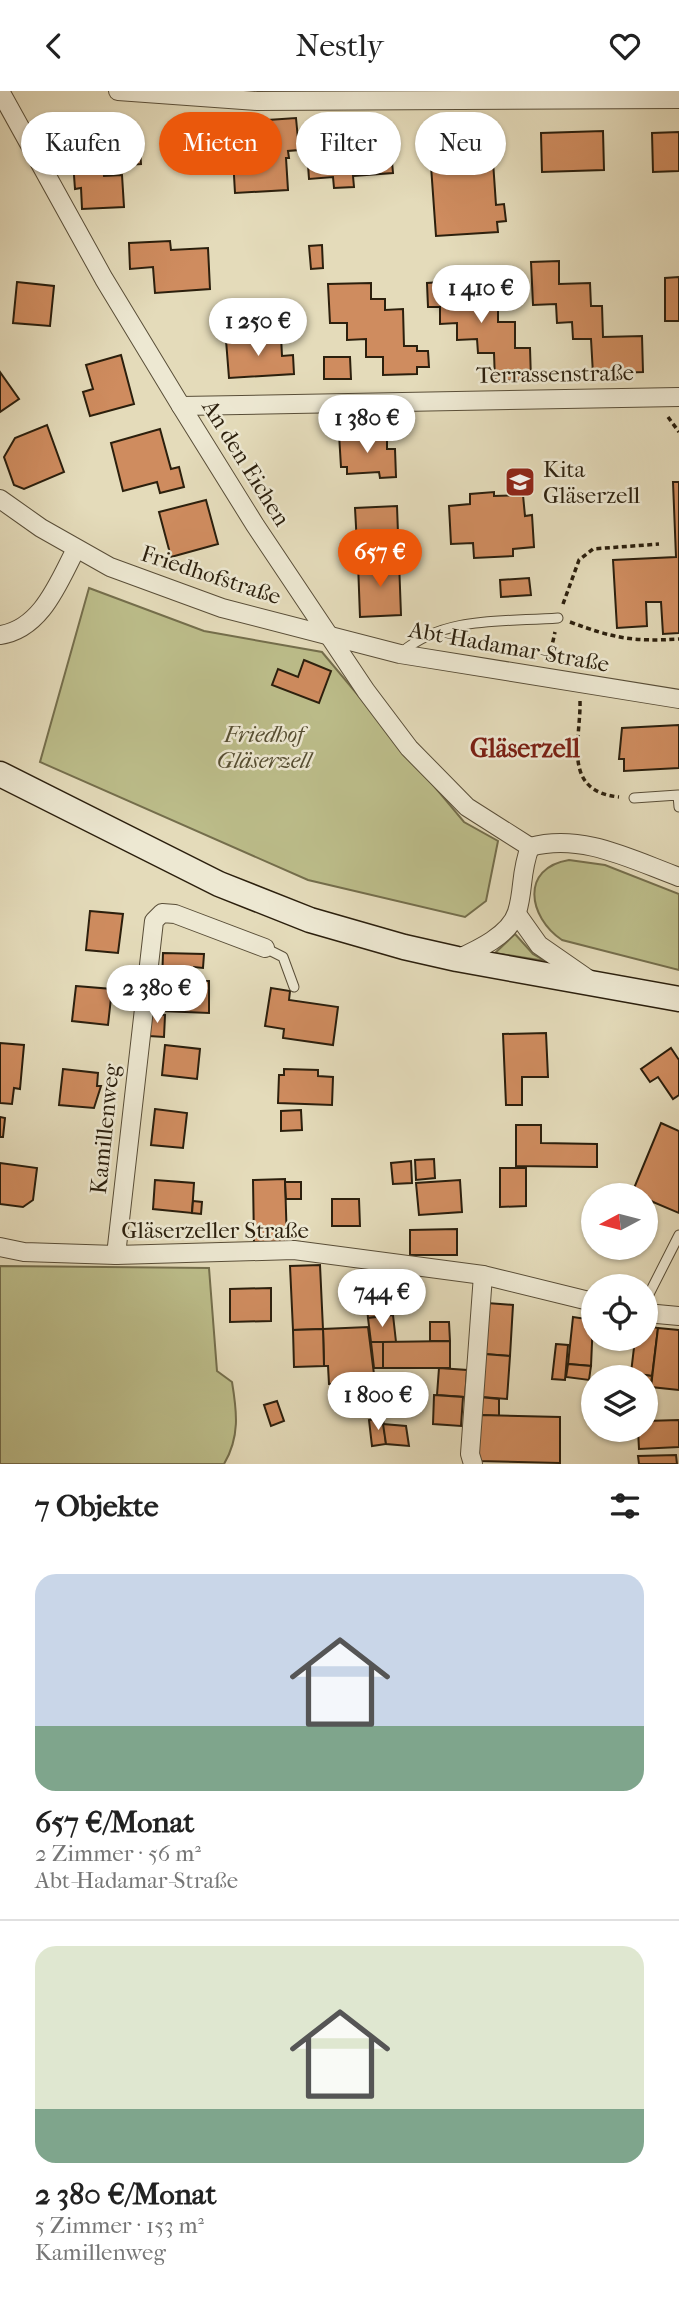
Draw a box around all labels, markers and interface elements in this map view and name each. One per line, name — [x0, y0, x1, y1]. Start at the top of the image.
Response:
icon: back — [35, 27, 73, 65]
text: Nestly — [296, 27, 384, 64]
icon: heart — [606, 27, 644, 65]
chip: Kaufen — [21, 112, 145, 175]
chip: Mieten — [159, 112, 282, 175]
chip: Filter — [296, 112, 401, 175]
chip: Neu — [415, 112, 506, 175]
pin: 1 410 € — [416, 265, 546, 325]
text: 1 410 € — [448, 274, 514, 301]
pin: 1 250 € — [193, 299, 323, 358]
text: 1 250 € — [225, 307, 291, 334]
street label: Terrassenstraße — [476, 359, 634, 389]
street label: An den Eichen — [196, 394, 296, 532]
pin: 1 380 € — [302, 395, 432, 455]
text: 1 380 € — [334, 404, 400, 431]
place label: Kita Gläserzell — [543, 456, 641, 509]
school or university icon: Kita Gläserzell — [503, 465, 537, 499]
pin: 657 € — [331, 529, 429, 589]
text: 657 € — [354, 538, 406, 565]
street label: Friedhofstraße — [138, 540, 284, 610]
street label: Abt-Hadamar-Straße — [406, 616, 611, 678]
park label: Friedhof Gläserzell — [217, 721, 314, 774]
district label: Gläserzell — [470, 733, 581, 764]
pin: 2 380 € — [92, 965, 222, 1025]
text: 2 380 € — [122, 974, 192, 1001]
street label: Kamillenweg — [85, 1062, 125, 1195]
north arrow — [581, 1183, 658, 1260]
map controls — [581, 1183, 658, 1442]
street label: Gläserzeller Straße — [121, 1217, 309, 1244]
pin: 744 € — [333, 1269, 431, 1329]
button: locate — [581, 1274, 658, 1351]
text: 744 € — [354, 1278, 410, 1305]
button: layers — [581, 1365, 658, 1442]
pin: 1 800 € — [313, 1373, 443, 1432]
text: 1 800 € — [344, 1381, 412, 1408]
icon: filters — [606, 1487, 644, 1525]
text: 7 Objekte — [35, 1489, 159, 1524]
icon: home — [277, 1619, 403, 1745]
text: 657 €/Monat — [35, 1805, 194, 1840]
text: 2 Zimmer · 56 m² — [35, 1840, 201, 1867]
text: Abt-Hadamar-Straße — [35, 1867, 238, 1894]
icon: home — [277, 1991, 403, 2117]
text: 2 380 €/Monat — [35, 2177, 216, 2212]
text: 5 Zimmer · 153 m² — [35, 2212, 204, 2239]
text: Kamillenweg — [35, 2239, 166, 2266]

